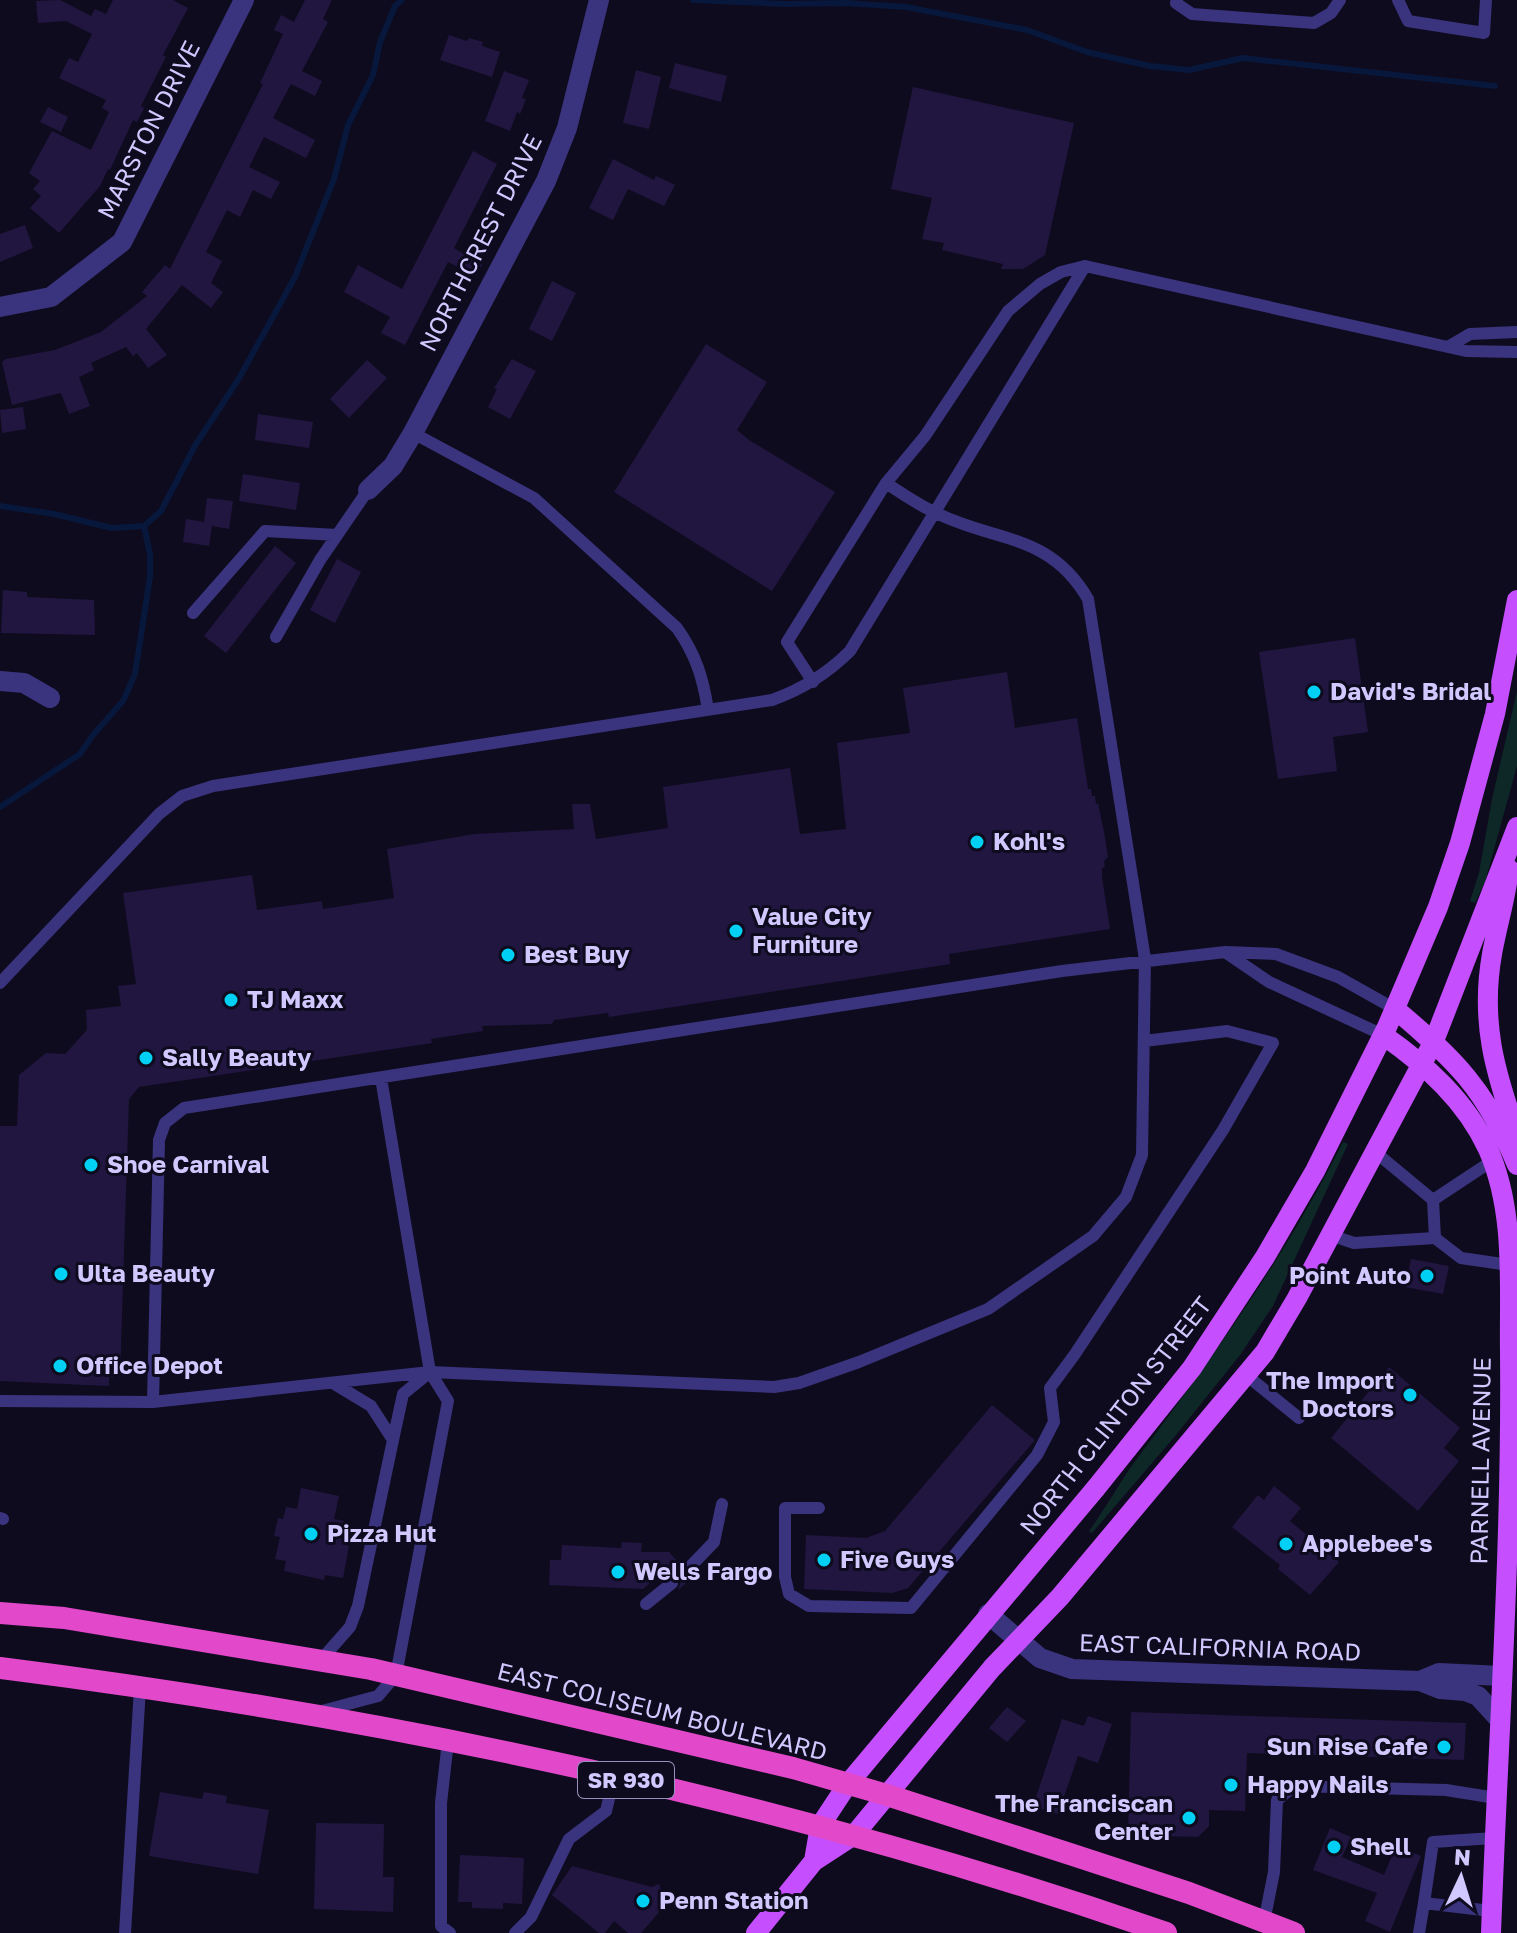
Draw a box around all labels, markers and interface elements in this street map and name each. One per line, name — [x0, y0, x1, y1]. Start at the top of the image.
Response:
street label: MARSTON DRIVE — [90, 35, 205, 223]
street label: NORTHCREST DRIVE — [412, 129, 547, 356]
place label: David's Bridal — [1330, 676, 1491, 705]
marker: David's Bridal — [1305, 683, 1323, 701]
place label: Kohl's — [993, 826, 1065, 855]
marker: Kohl's — [968, 833, 986, 851]
place label: Value City Furniture — [752, 901, 872, 958]
marker: Value City Furniture — [727, 922, 745, 940]
place label: Best Buy — [524, 939, 630, 968]
marker: Best Buy — [499, 946, 517, 964]
place label: TJ Maxx — [247, 984, 344, 1013]
marker: TJ Maxx — [222, 991, 240, 1009]
place label: Sally Beauty — [162, 1042, 312, 1071]
marker: Sally Beauty — [137, 1049, 155, 1067]
place label: Shoe Carnival — [107, 1149, 269, 1178]
marker: Shoe Carnival — [82, 1156, 100, 1174]
place label: Ulta Beauty — [77, 1258, 216, 1287]
place label: Point Auto — [1289, 1260, 1411, 1289]
marker: Ulta Beauty — [52, 1265, 70, 1283]
marker: Point Auto — [1418, 1267, 1436, 1285]
street label: NORTH CLINTON STREET — [1013, 1290, 1217, 1540]
place label: Office Depot — [76, 1350, 223, 1379]
marker: Office Depot — [51, 1357, 69, 1375]
street label: PARNELL AVENUE — [1463, 1357, 1496, 1565]
place label: The Import Doctors — [1266, 1365, 1394, 1422]
marker: The Import Doctors — [1401, 1386, 1419, 1404]
place label: Pizza Hut — [327, 1518, 436, 1547]
marker: Pizza Hut — [302, 1525, 320, 1543]
place label: Applebee's — [1302, 1528, 1433, 1557]
marker: Applebee's — [1277, 1535, 1295, 1553]
place label: Five Guys — [840, 1544, 954, 1573]
marker: Five Guys — [815, 1551, 833, 1569]
place label: Wells Fargo — [634, 1556, 772, 1585]
marker: Wells Fargo — [609, 1563, 627, 1581]
street label: EAST CALIFORNIA ROAD — [1079, 1627, 1362, 1666]
street label: EAST COLISEUM BOULEVARD — [494, 1655, 830, 1766]
place label: Sun Rise Cafe — [1267, 1731, 1428, 1760]
marker: Sun Rise Cafe — [1435, 1738, 1453, 1756]
road number: SR 930 — [578, 1762, 674, 1798]
place label: Happy Nails — [1247, 1769, 1389, 1798]
marker: Happy Nails — [1222, 1776, 1240, 1794]
place label: The Franciscan Center — [995, 1788, 1173, 1845]
marker: The Franciscan Center — [1180, 1809, 1198, 1827]
place label: Shell — [1350, 1831, 1411, 1860]
north arrow — [1421, 1837, 1501, 1917]
marker: Shell — [1325, 1838, 1343, 1856]
text: N — [1453, 1842, 1472, 1871]
place label: Penn Station — [659, 1885, 809, 1914]
marker: Penn Station — [634, 1892, 652, 1910]

